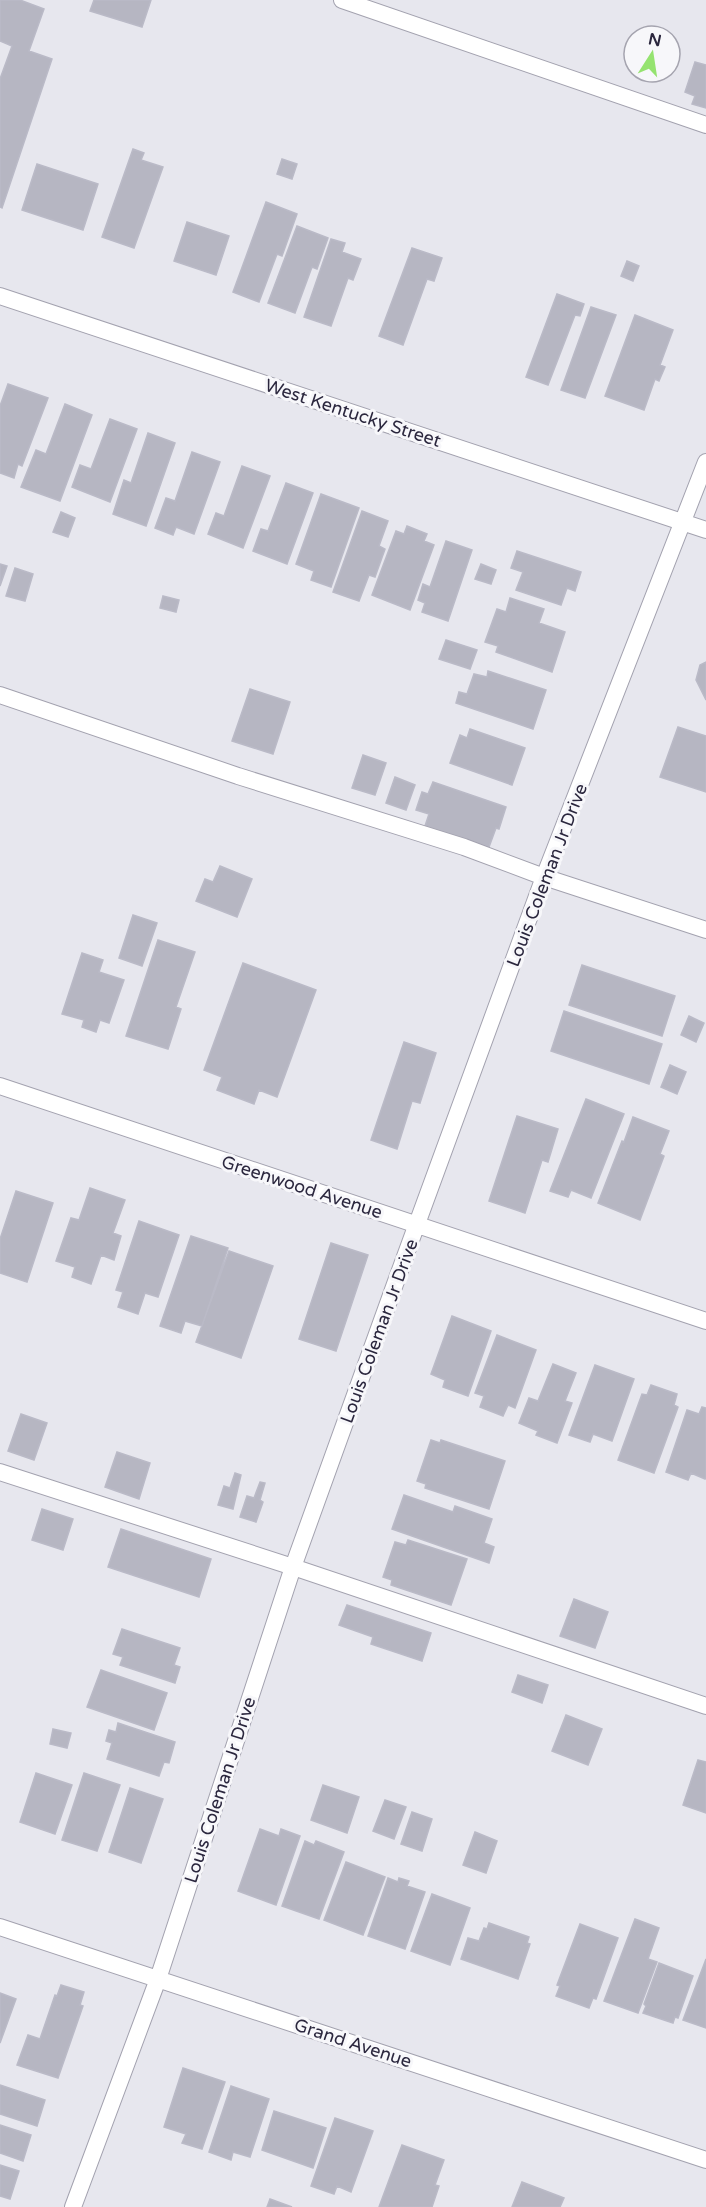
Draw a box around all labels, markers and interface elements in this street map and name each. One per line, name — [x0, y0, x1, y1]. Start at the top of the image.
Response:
north arrow — [622, 24, 682, 84]
text: N — [647, 29, 663, 51]
street label: West Kentucky Street — [262, 374, 444, 452]
street label: Louis Coleman Jr Drive — [502, 780, 592, 970]
street label: Greenwood Avenue — [219, 1151, 385, 1223]
street label: Louis Coleman Jr Drive — [335, 1236, 423, 1426]
street label: Louis Coleman Jr Drive — [179, 1694, 261, 1886]
street label: Grand Avenue — [292, 2014, 414, 2072]

